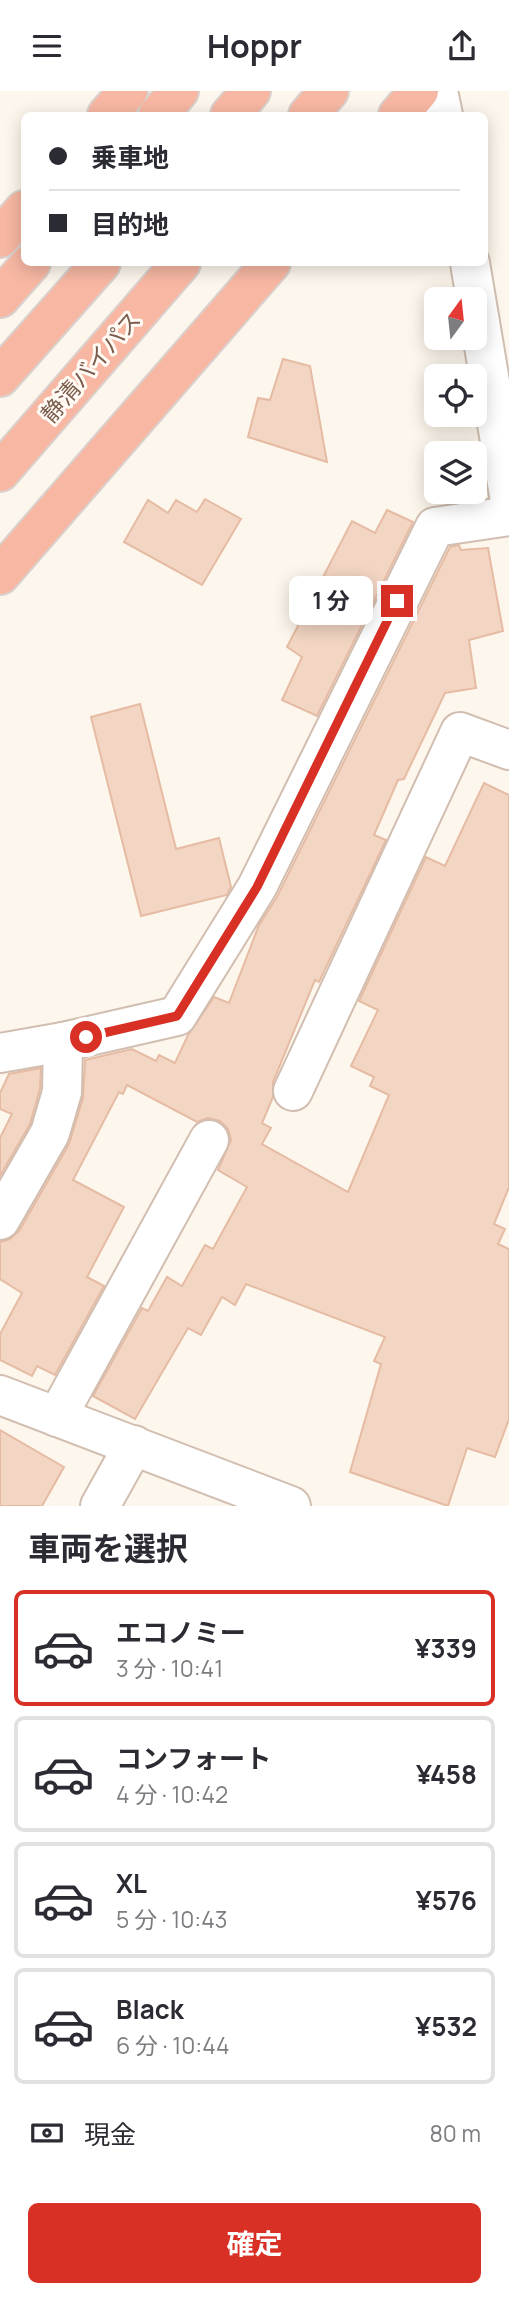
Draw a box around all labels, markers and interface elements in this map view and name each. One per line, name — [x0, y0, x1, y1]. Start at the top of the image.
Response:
text: Hoppr — [207, 24, 302, 68]
icon: menu — [28, 27, 66, 65]
icon: share — [443, 27, 481, 65]
text: 乗車地 — [91, 139, 169, 175]
text: 目的地 — [91, 206, 169, 242]
north arrow — [424, 287, 486, 350]
map controls — [424, 287, 487, 504]
street label: 静清バイパス — [33, 304, 147, 429]
button: locate — [424, 364, 487, 427]
button: layers — [424, 441, 487, 504]
callout: 1 分 — [288, 577, 372, 625]
text: 1 分 — [312, 584, 350, 616]
route end — [381, 585, 413, 617]
route start — [70, 1021, 102, 1053]
text: 車両を選択 — [28, 1526, 188, 1570]
text: エコノミー — [116, 1614, 246, 1650]
icon: car — [32, 1617, 95, 1680]
text: ¥339 — [415, 1630, 477, 1666]
text: 3 分 · 10:41 — [116, 1652, 223, 1684]
text: コンフォート — [116, 1740, 271, 1776]
icon: car — [32, 1743, 95, 1806]
text: ¥458 — [416, 1756, 477, 1792]
text: 4 分 · 10:42 — [116, 1778, 228, 1810]
text: XL — [116, 1865, 147, 1901]
icon: car — [32, 1869, 95, 1932]
text: ¥576 — [416, 1882, 477, 1918]
text: 5 分 · 10:43 — [116, 1903, 227, 1935]
text: Black — [116, 1991, 184, 2027]
icon: car — [32, 1995, 95, 2058]
text: ¥532 — [415, 2008, 477, 2044]
text: 6 分 · 10:44 — [116, 2029, 230, 2061]
icon: cash — [28, 2114, 66, 2152]
text: 現金 — [84, 2116, 136, 2152]
text: 80 m — [430, 2117, 481, 2149]
button: 確定 — [28, 2203, 481, 2283]

